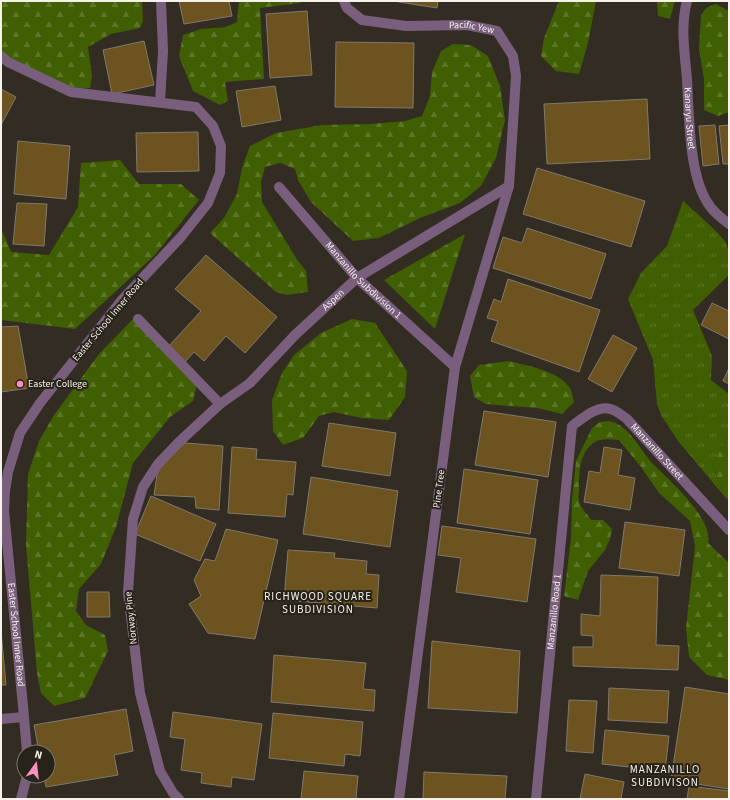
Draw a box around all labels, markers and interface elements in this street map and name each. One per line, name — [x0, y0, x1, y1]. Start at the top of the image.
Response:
street label: Pacific Yew — [449, 18, 496, 37]
street label: Kanaryu Street — [680, 87, 699, 151]
street label: Manzanillo Subdivision 1 — [322, 239, 405, 322]
street label: Easter School Inner Road — [69, 276, 147, 364]
street label: Aspen — [319, 286, 347, 314]
place label: Easter College — [28, 377, 87, 391]
marker: Easter College — [15, 379, 25, 389]
street label: Manzanillo Street — [627, 420, 687, 484]
street label: Pine Tree — [430, 469, 448, 509]
street label: Manzanillo Road 1 — [543, 573, 565, 650]
street label: Easter School Inner Road — [4, 582, 28, 687]
district label: RICHWOOD SQUARE SUBDIVISION — [264, 589, 372, 617]
street label: Norway Pine — [121, 591, 141, 645]
north arrow — [16, 744, 56, 784]
text: N — [33, 747, 44, 763]
district label: MANZANILLO SUBDIVISON — [630, 762, 700, 790]

